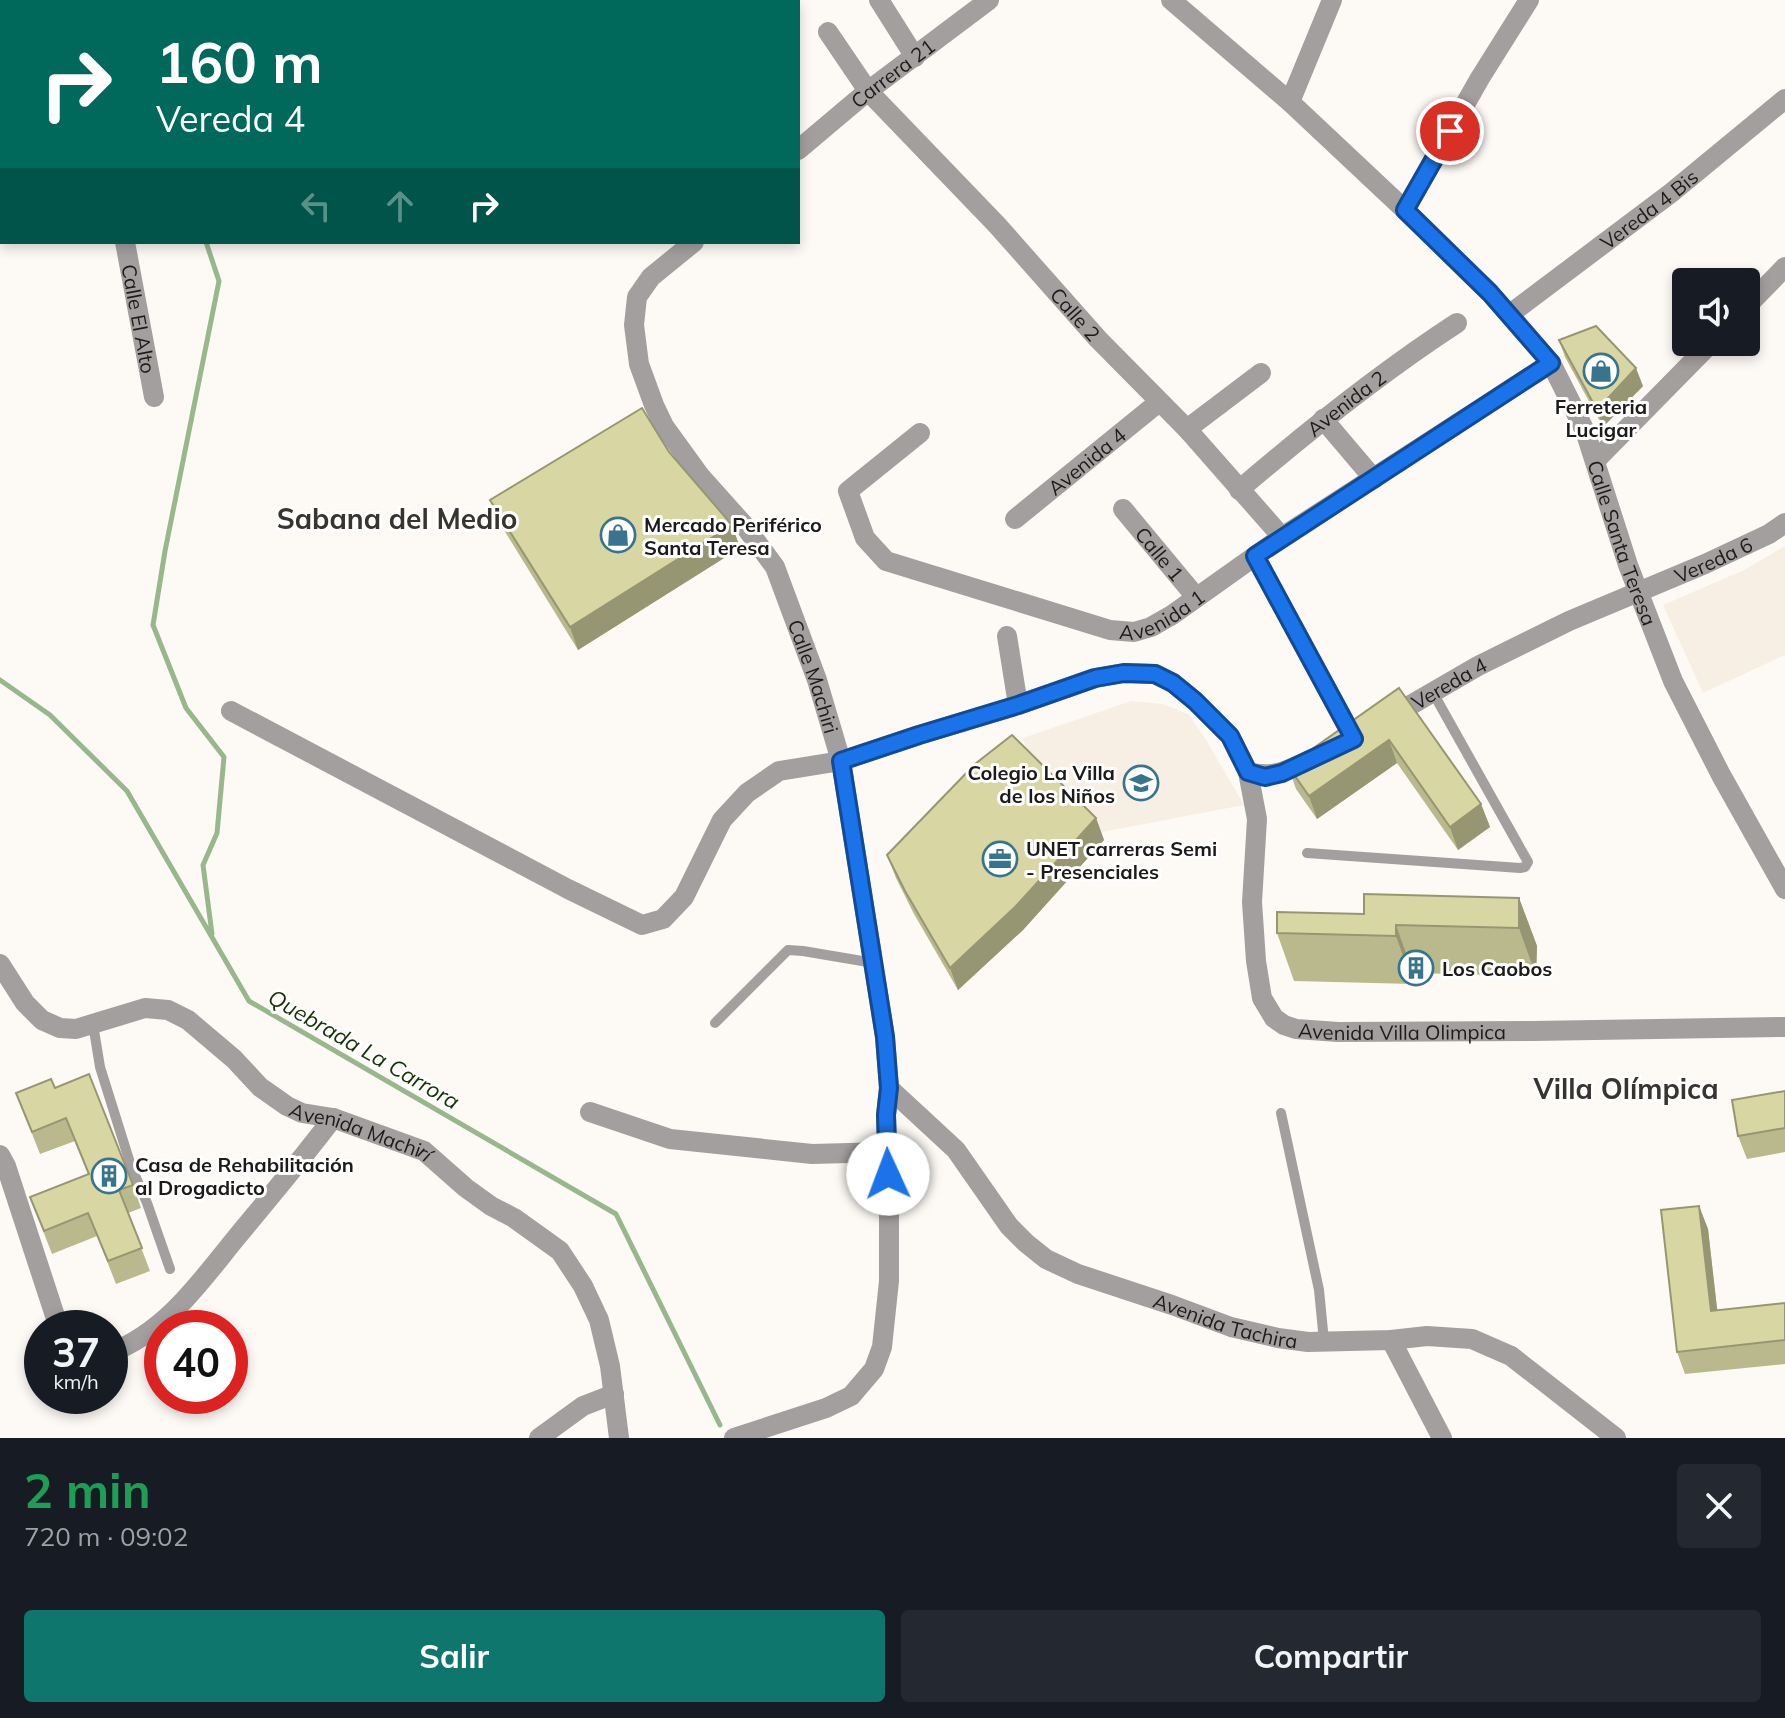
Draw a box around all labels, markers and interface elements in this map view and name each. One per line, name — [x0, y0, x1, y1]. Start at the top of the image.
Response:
text: 160 m — [156, 27, 323, 97]
icon: right — [24, 32, 128, 136]
street label: Carrera 21 — [845, 33, 939, 113]
text: Vereda 4 — [156, 96, 305, 141]
pin — [1416, 97, 1484, 165]
icon: arrive — [1428, 109, 1472, 153]
street label: Vereda 4 Bis — [1595, 164, 1703, 254]
icon: left — [294, 184, 338, 228]
icon: ahead — [378, 184, 422, 228]
icon: right — [462, 184, 506, 228]
street label: Calle El Alto — [117, 262, 162, 375]
map controls — [1672, 268, 1760, 356]
button: sound — [1672, 268, 1760, 356]
street label: Calle 2 — [1045, 282, 1106, 346]
shop icon: Ferreteria Lucigar — [1582, 352, 1620, 390]
street label: Avenida 2 — [1301, 364, 1390, 441]
place label: Ferreteria Lucigar — [1555, 394, 1647, 442]
street label: Avenida 4 — [1042, 422, 1130, 500]
street label: Calle Santa Teresa — [1583, 457, 1663, 629]
district label: Sabana del Medio — [277, 501, 517, 536]
place label: Mercado Periférico Santa Teresa — [644, 512, 822, 560]
shop icon: Mercado Periférico Santa Teresa — [599, 516, 637, 554]
street label: Calle 1 — [1130, 521, 1190, 586]
street label: Vereda 6 — [1671, 531, 1756, 588]
street label: Avenida 1 — [1118, 584, 1209, 644]
street label: Calle Machiri — [783, 616, 845, 736]
street label: Vereda 4 — [1407, 651, 1491, 715]
place label: Colegio La Villa de los Niños — [967, 760, 1115, 808]
school or university icon: Colegio La Villa de los Niños — [1122, 764, 1160, 802]
place label: UNET carreras Semi - Presenciales — [1026, 836, 1217, 884]
office icon: UNET carreras Semi - Presenciales — [981, 840, 1019, 878]
building icon: Los Caobos — [1397, 949, 1435, 987]
place label: Los Caobos — [1442, 956, 1552, 981]
water label: Quebrada La Carrora — [263, 983, 465, 1115]
street label: Avenida Villa Olimpica — [1297, 1017, 1506, 1045]
district label: Villa Olímpica — [1532, 1071, 1719, 1106]
street label: Avenida Machirí — [286, 1097, 440, 1167]
position arrow — [846, 1132, 930, 1216]
place label: Casa de Rehabilitación al Drogadicto — [135, 1152, 354, 1200]
building icon: Casa de Rehabilitación al Drogadicto — [90, 1157, 128, 1195]
street label: Avenida Tachira — [1150, 1287, 1299, 1353]
speed limit sign: 40 — [144, 1310, 248, 1414]
text: 37 — [52, 1327, 100, 1377]
text: km/h — [53, 1369, 99, 1394]
text: 2 min — [24, 1460, 151, 1520]
button: close — [1677, 1464, 1761, 1548]
text: 720 m · 09:02 — [24, 1520, 188, 1553]
button: Salir — [24, 1610, 885, 1702]
button: Compartir — [901, 1610, 1761, 1702]

